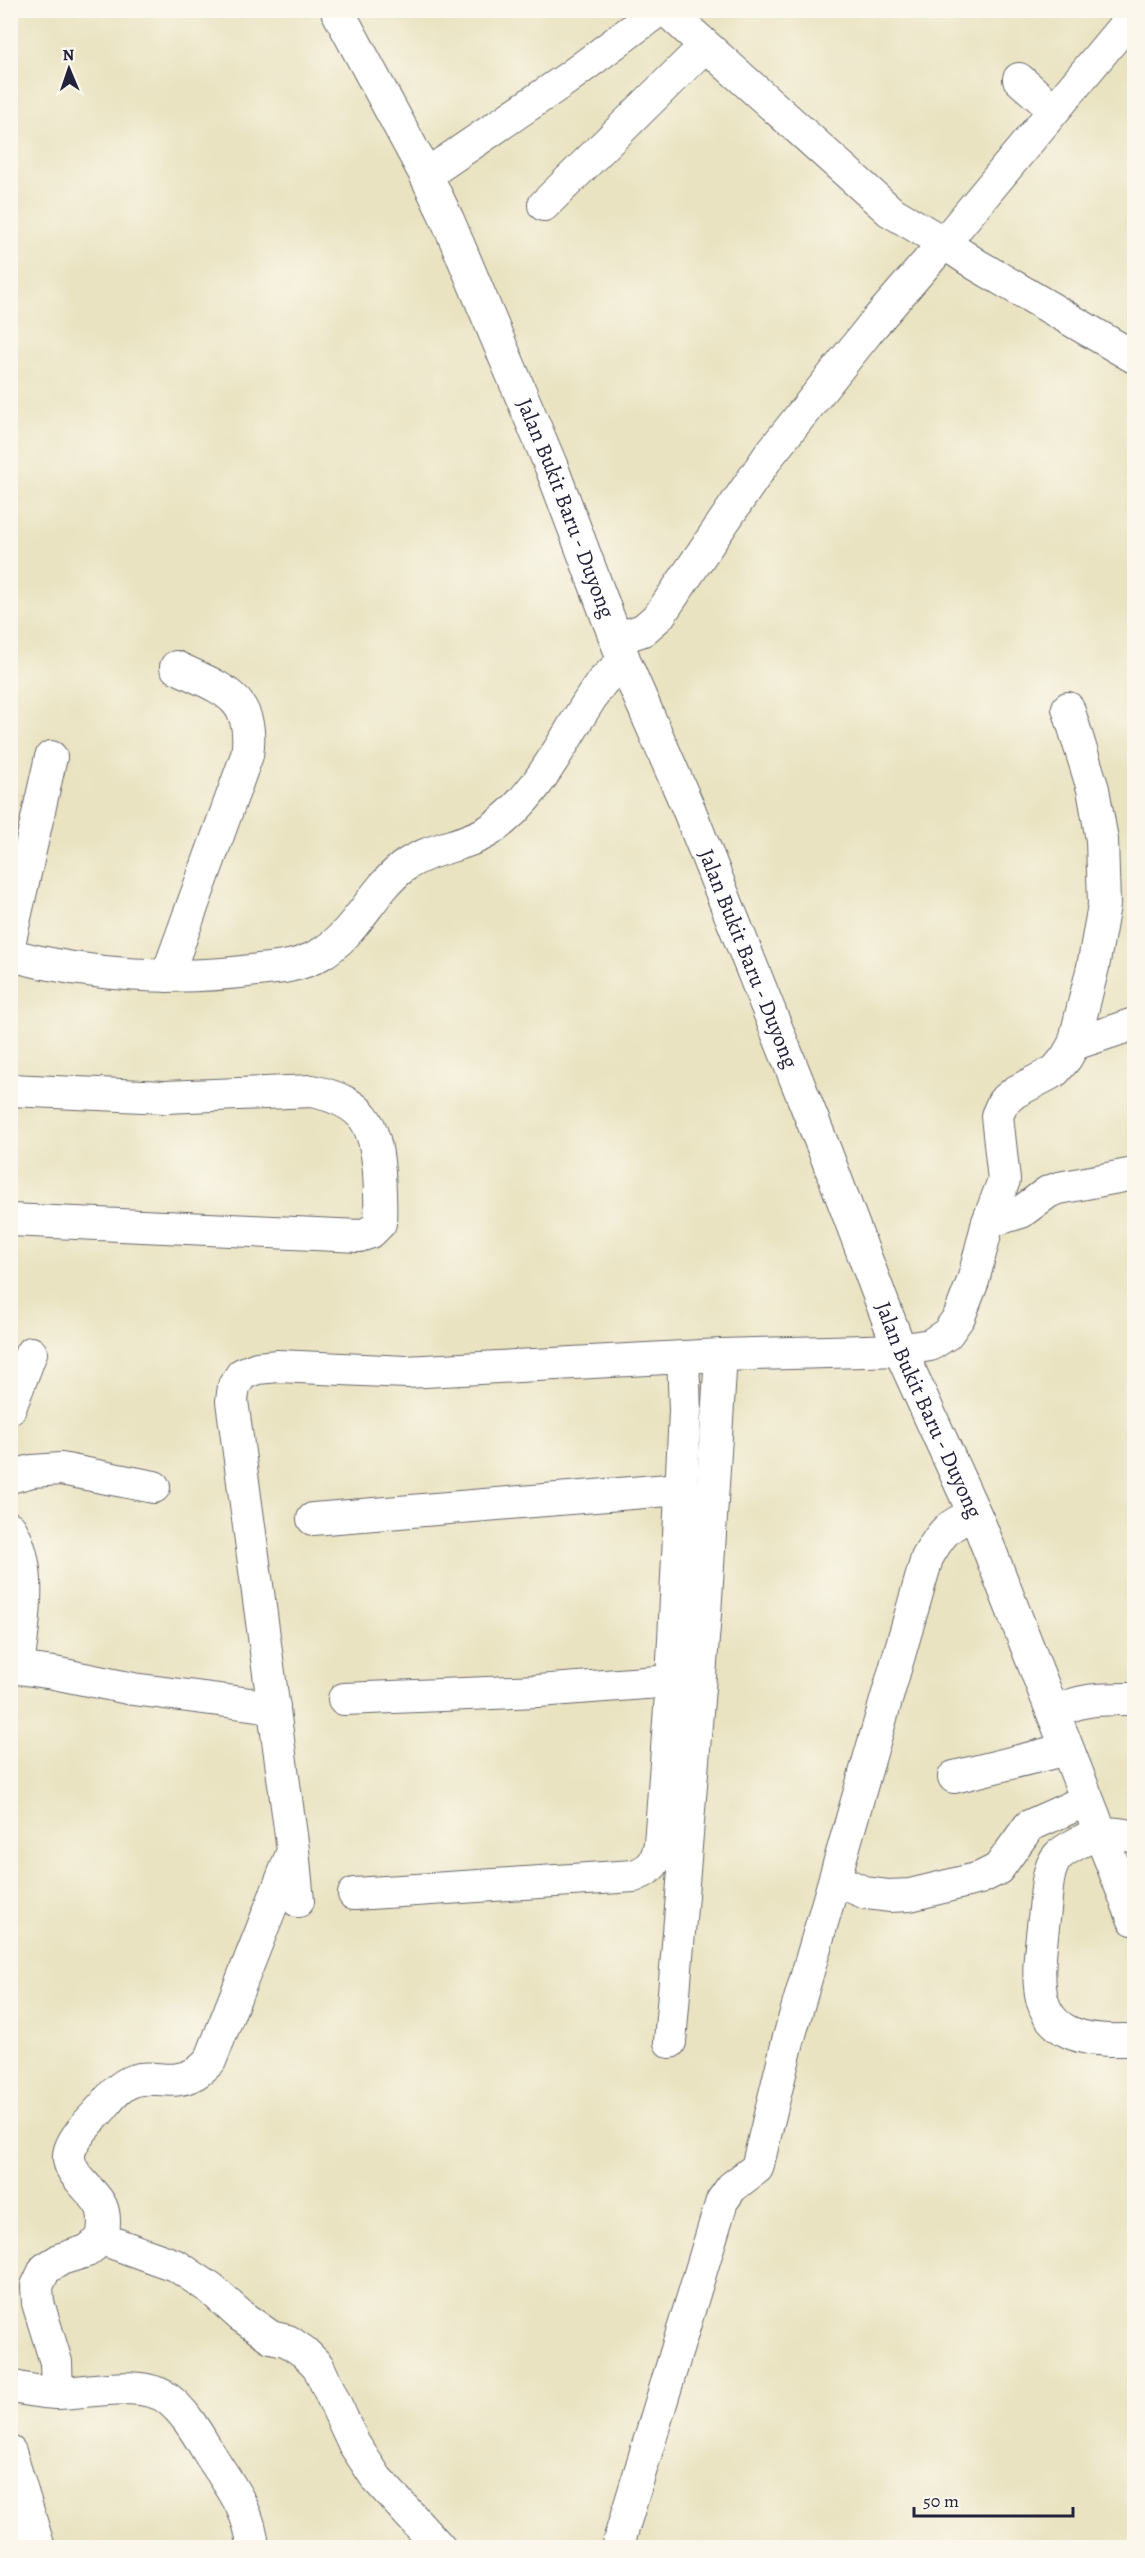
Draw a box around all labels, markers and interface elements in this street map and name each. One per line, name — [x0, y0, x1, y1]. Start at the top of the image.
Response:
north arrow — [39, 39, 99, 99]
text: N — [62, 44, 75, 66]
street label: Jalan Bukit Baru - Duyong — [509, 394, 622, 623]
street label: Jalan Bukit Baru - Duyong — [691, 845, 805, 1073]
street label: Jalan Bukit Baru - Duyong — [868, 1297, 989, 1523]
scale bar — [914, 2480, 1073, 2518]
text: 50 m — [923, 2489, 959, 2513]

